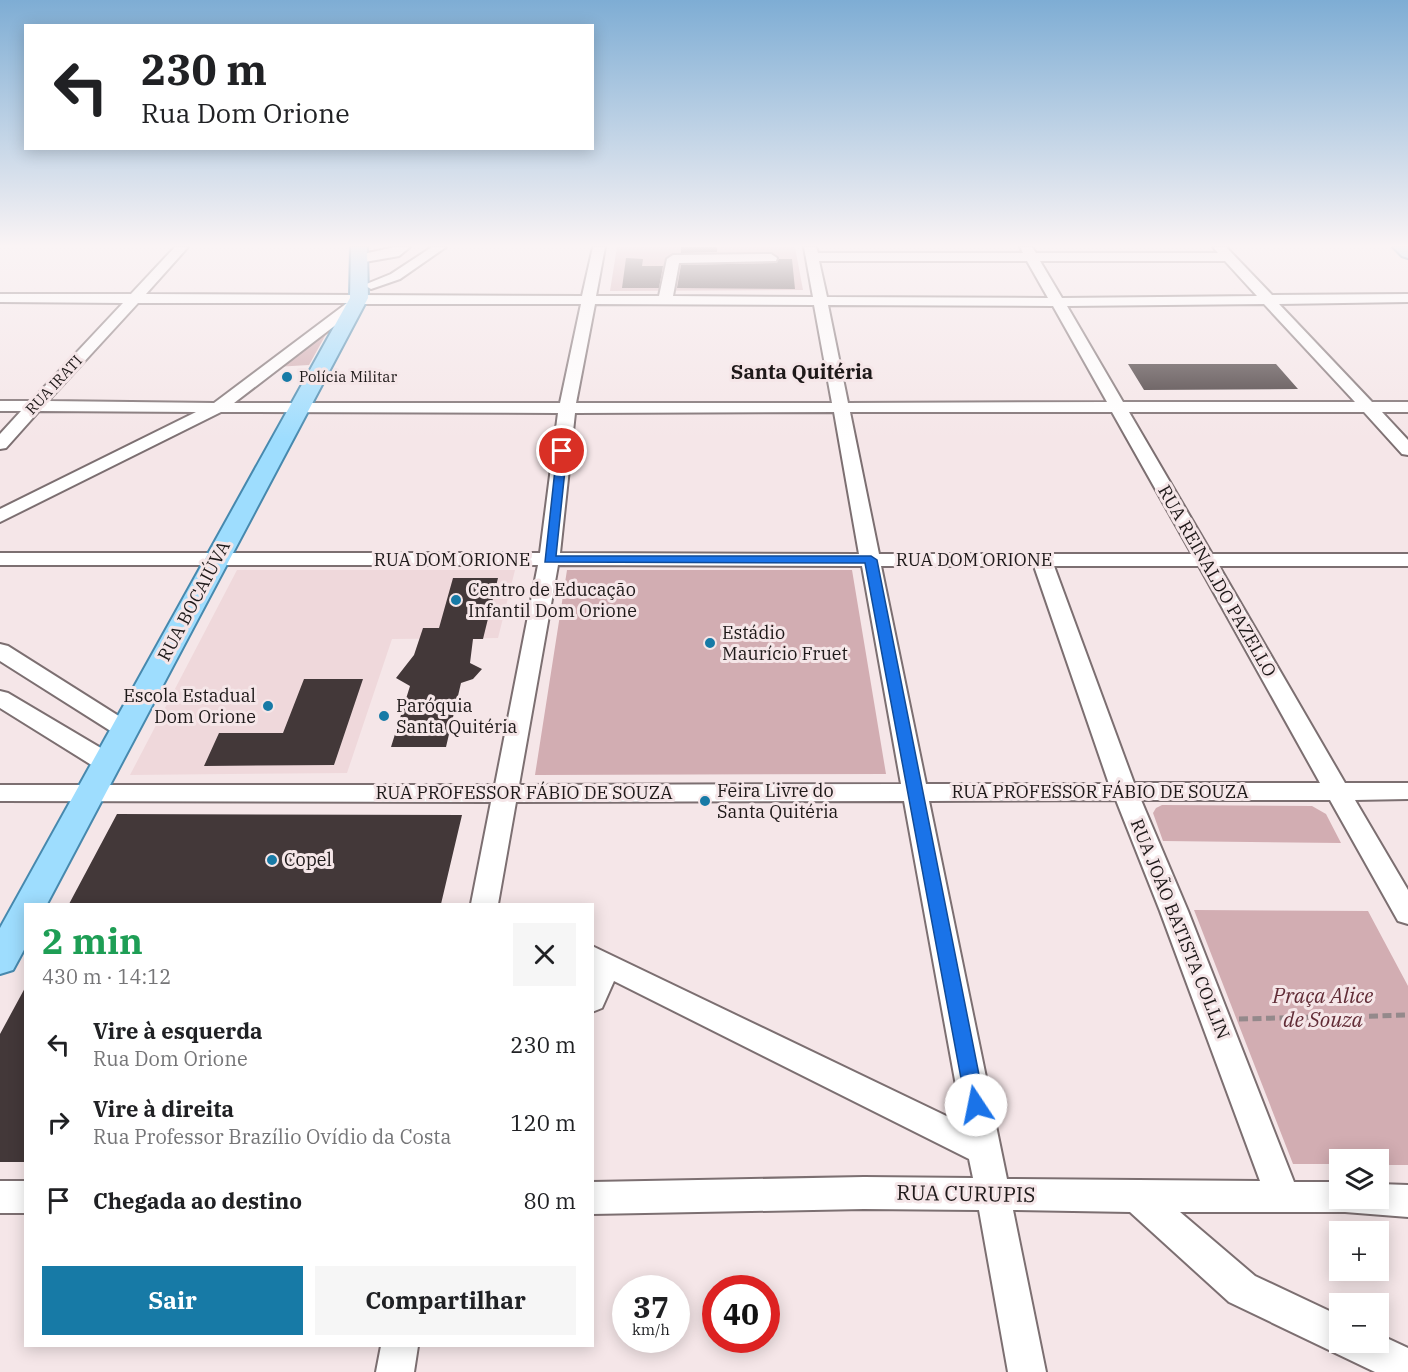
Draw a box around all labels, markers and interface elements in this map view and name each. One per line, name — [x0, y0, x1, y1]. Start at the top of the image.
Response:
text: 230 m — [141, 42, 267, 97]
icon: left — [42, 48, 120, 126]
text: Rua Dom Orione — [141, 95, 350, 130]
street label: RUA IRATI — [21, 351, 86, 418]
district label: Santa Quitéria — [731, 358, 873, 385]
place label: Polícia Militar — [299, 367, 397, 386]
marker: Polícia Militar — [280, 370, 294, 384]
pin — [536, 425, 587, 476]
icon: arrive — [545, 434, 578, 467]
street label: RUA REINALDO PAZELLO — [1153, 481, 1282, 681]
street label: RUA BOCAIÚVA — [152, 536, 235, 665]
street label: RUA DOM ORIONE — [374, 548, 530, 571]
street label: RUA DOM ORIONE — [896, 548, 1052, 571]
place label: Centro de Educação Infantil Dom Orione — [468, 578, 637, 622]
marker: Centro de Educação Infantil Dom Orione — [449, 593, 463, 607]
place label: Estádio Maurício Fruet — [722, 621, 848, 665]
marker: Estádio Maurício Fruet — [703, 636, 717, 650]
place label: Escola Estadual Dom Orione — [123, 684, 256, 728]
place label: Paróquia Santa Quitéria — [396, 694, 518, 738]
marker: Escola Estadual Dom Orione — [261, 699, 275, 713]
marker: Paróquia Santa Quitéria — [377, 709, 391, 723]
place label: Feira Livre do Santa Quitéria — [717, 779, 839, 823]
street label: RUA PROFESSOR FÁBIO DE SOUZA — [951, 780, 1249, 803]
street label: RUA PROFESSOR FÁBIO DE SOUZA — [375, 781, 673, 804]
marker: Feira Livre do Santa Quitéria — [698, 794, 712, 808]
street label: RUA JOÃO BATISTA COLLIN — [1126, 815, 1235, 1042]
place label: Copel — [284, 848, 332, 871]
marker: Copel — [265, 853, 279, 867]
text: 2 min — [42, 917, 143, 964]
button: close — [513, 923, 576, 986]
text: 430 m · 14:12 — [42, 963, 171, 990]
park label: Praça Alice de Souza — [1272, 981, 1374, 1033]
text: Vire à esquerda — [93, 1016, 263, 1045]
icon: left — [42, 1028, 75, 1061]
text: 230 m — [510, 1030, 576, 1059]
text: Rua Dom Orione — [93, 1045, 248, 1072]
position arrow — [944, 1073, 1008, 1137]
text: Vire à direita — [93, 1094, 234, 1123]
icon: right — [42, 1106, 75, 1139]
text: 120 m — [510, 1108, 576, 1137]
text: Rua Professor Brazílio Ovídio da Costa — [93, 1123, 451, 1150]
map controls — [1329, 1149, 1389, 1353]
button: layers — [1329, 1149, 1389, 1209]
street label: RUA CURUPIS — [896, 1178, 1036, 1208]
icon: arrive — [42, 1184, 75, 1217]
text: Chegada ao destino — [93, 1186, 302, 1215]
text: 80 m — [524, 1186, 576, 1215]
button: + — [1329, 1221, 1389, 1281]
button: Sair — [42, 1266, 303, 1335]
button: Compartilhar — [315, 1266, 576, 1335]
speed limit sign: 40 — [702, 1275, 780, 1353]
text: 37 — [633, 1287, 669, 1326]
button: − — [1329, 1293, 1389, 1353]
text: km/h — [632, 1320, 670, 1339]

